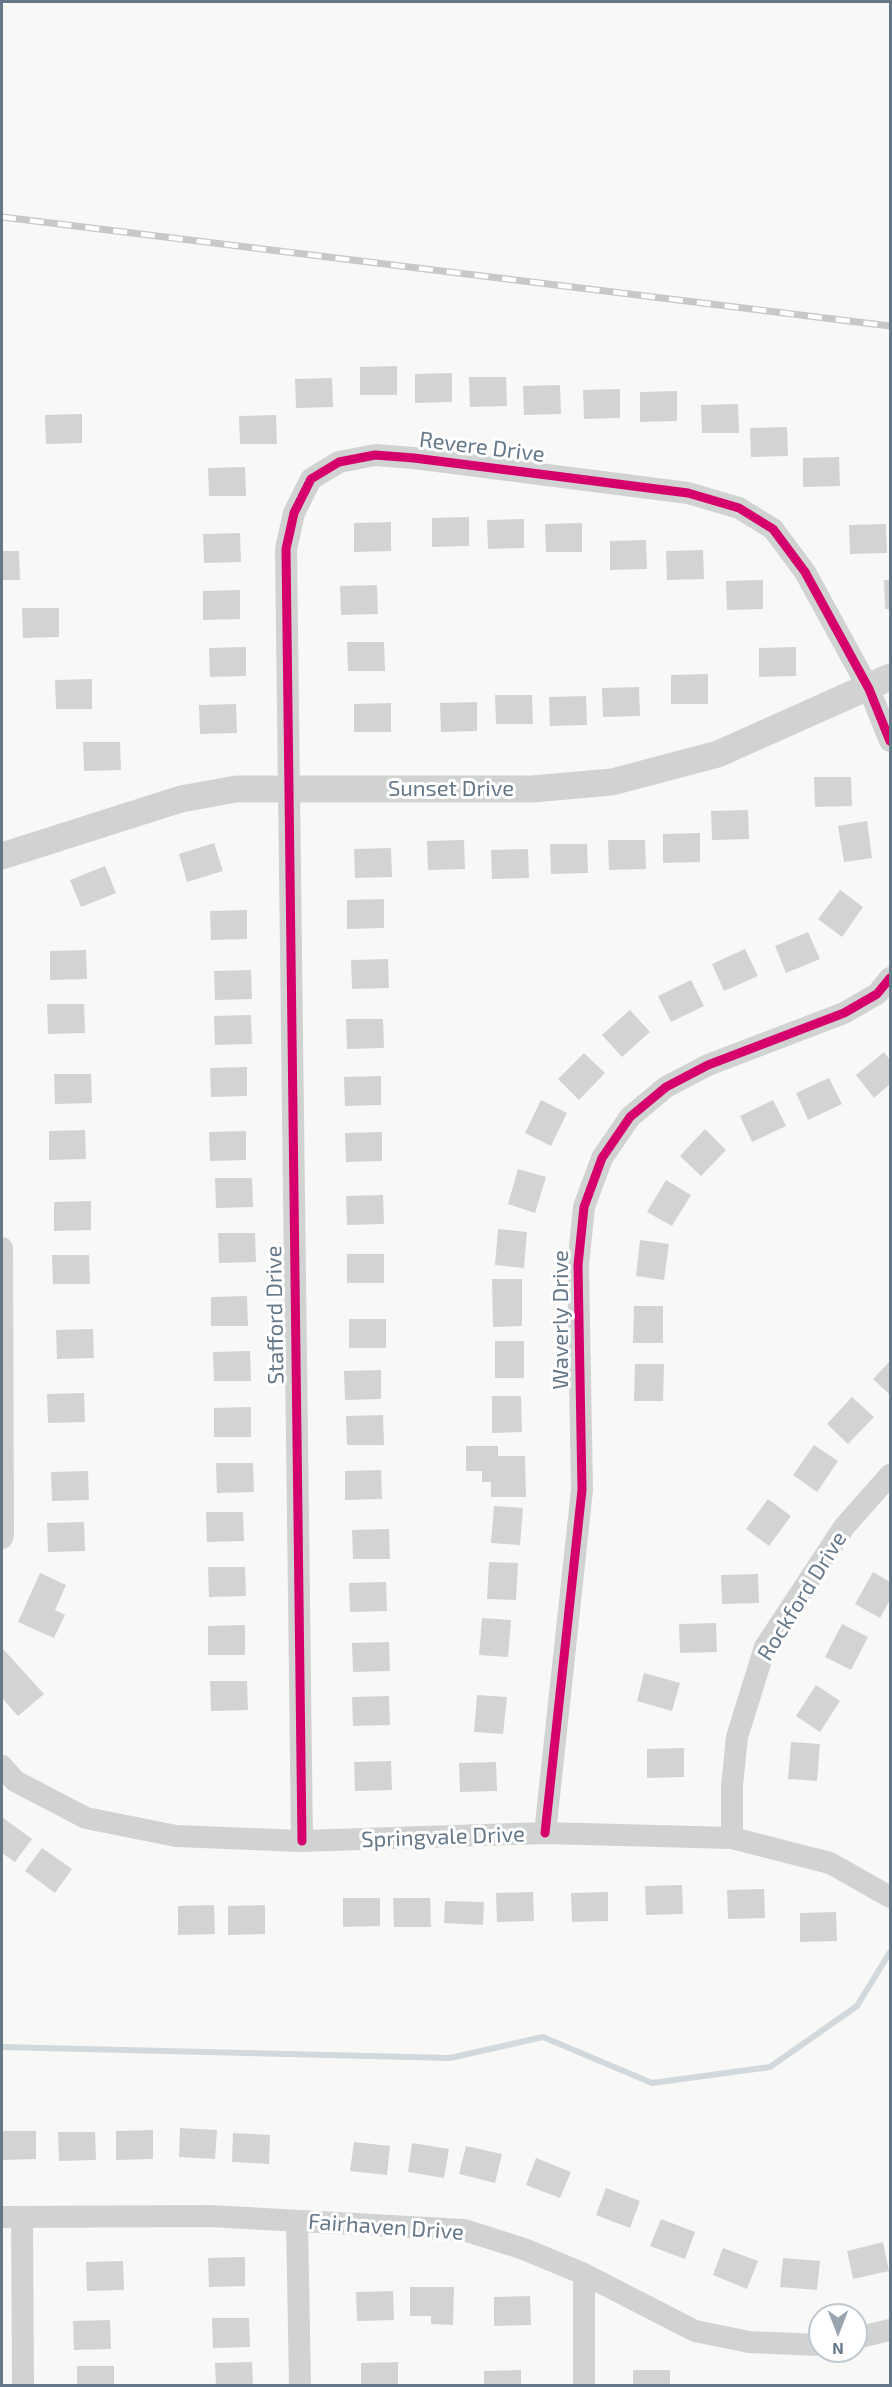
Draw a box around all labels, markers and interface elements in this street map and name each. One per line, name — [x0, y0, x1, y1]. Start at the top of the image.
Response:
street label: Revere Drive — [418, 426, 546, 468]
street label: Sunset Drive — [388, 776, 514, 802]
street label: Stafford Drive — [261, 1245, 289, 1385]
street label: Waverly Drive — [548, 1250, 574, 1390]
street label: Rockford Drive — [752, 1527, 852, 1665]
street label: Springvale Drive — [361, 1821, 525, 1853]
street label: Fairhaven Drive — [307, 2208, 465, 2246]
north arrow — [808, 2303, 868, 2363]
text: N — [832, 2340, 844, 2359]

